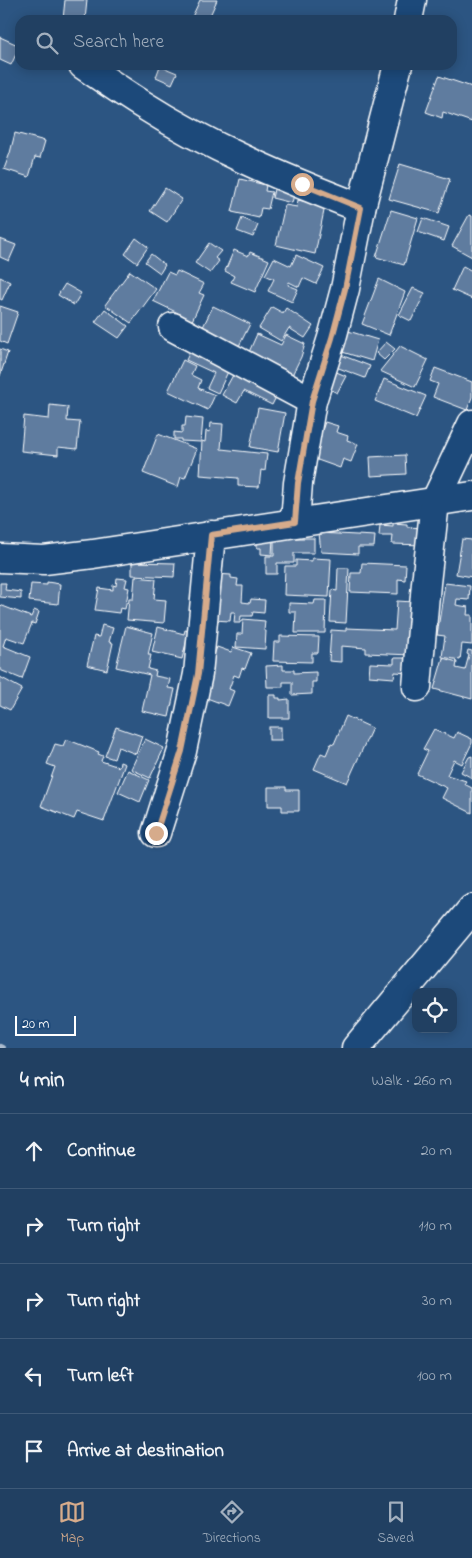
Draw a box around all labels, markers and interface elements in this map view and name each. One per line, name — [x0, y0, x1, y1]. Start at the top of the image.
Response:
search box — [15, 15, 457, 70]
icon: search — [33, 29, 61, 57]
text: Search here — [73, 29, 164, 56]
route start — [291, 173, 314, 196]
route end — [145, 822, 168, 845]
map controls — [412, 988, 457, 1033]
button: locate — [412, 988, 457, 1033]
scale bar — [15, 1013, 76, 1036]
text: 20 m — [22, 1014, 49, 1035]
text: 4 min — [20, 1066, 64, 1096]
text: Walk · 260 m — [372, 1069, 452, 1093]
icon: ahead — [20, 1137, 48, 1165]
text: Continue — [67, 1138, 135, 1165]
text: 20 m — [421, 1139, 452, 1163]
icon: right — [20, 1212, 48, 1240]
text: Turn right — [67, 1213, 140, 1240]
text: 110 m — [418, 1214, 452, 1238]
icon: right — [20, 1287, 48, 1315]
text: Turn right — [67, 1288, 140, 1315]
text: 30 m — [422, 1289, 452, 1313]
icon: left — [20, 1362, 48, 1390]
text: Turn left — [67, 1363, 134, 1390]
text: 100 m — [417, 1364, 452, 1388]
icon: arrive — [20, 1437, 48, 1465]
text: Arrive at destination — [67, 1438, 224, 1465]
tab: Map — [58, 1498, 86, 1549]
tab: Directions — [203, 1498, 261, 1549]
tab: Saved — [377, 1498, 414, 1549]

